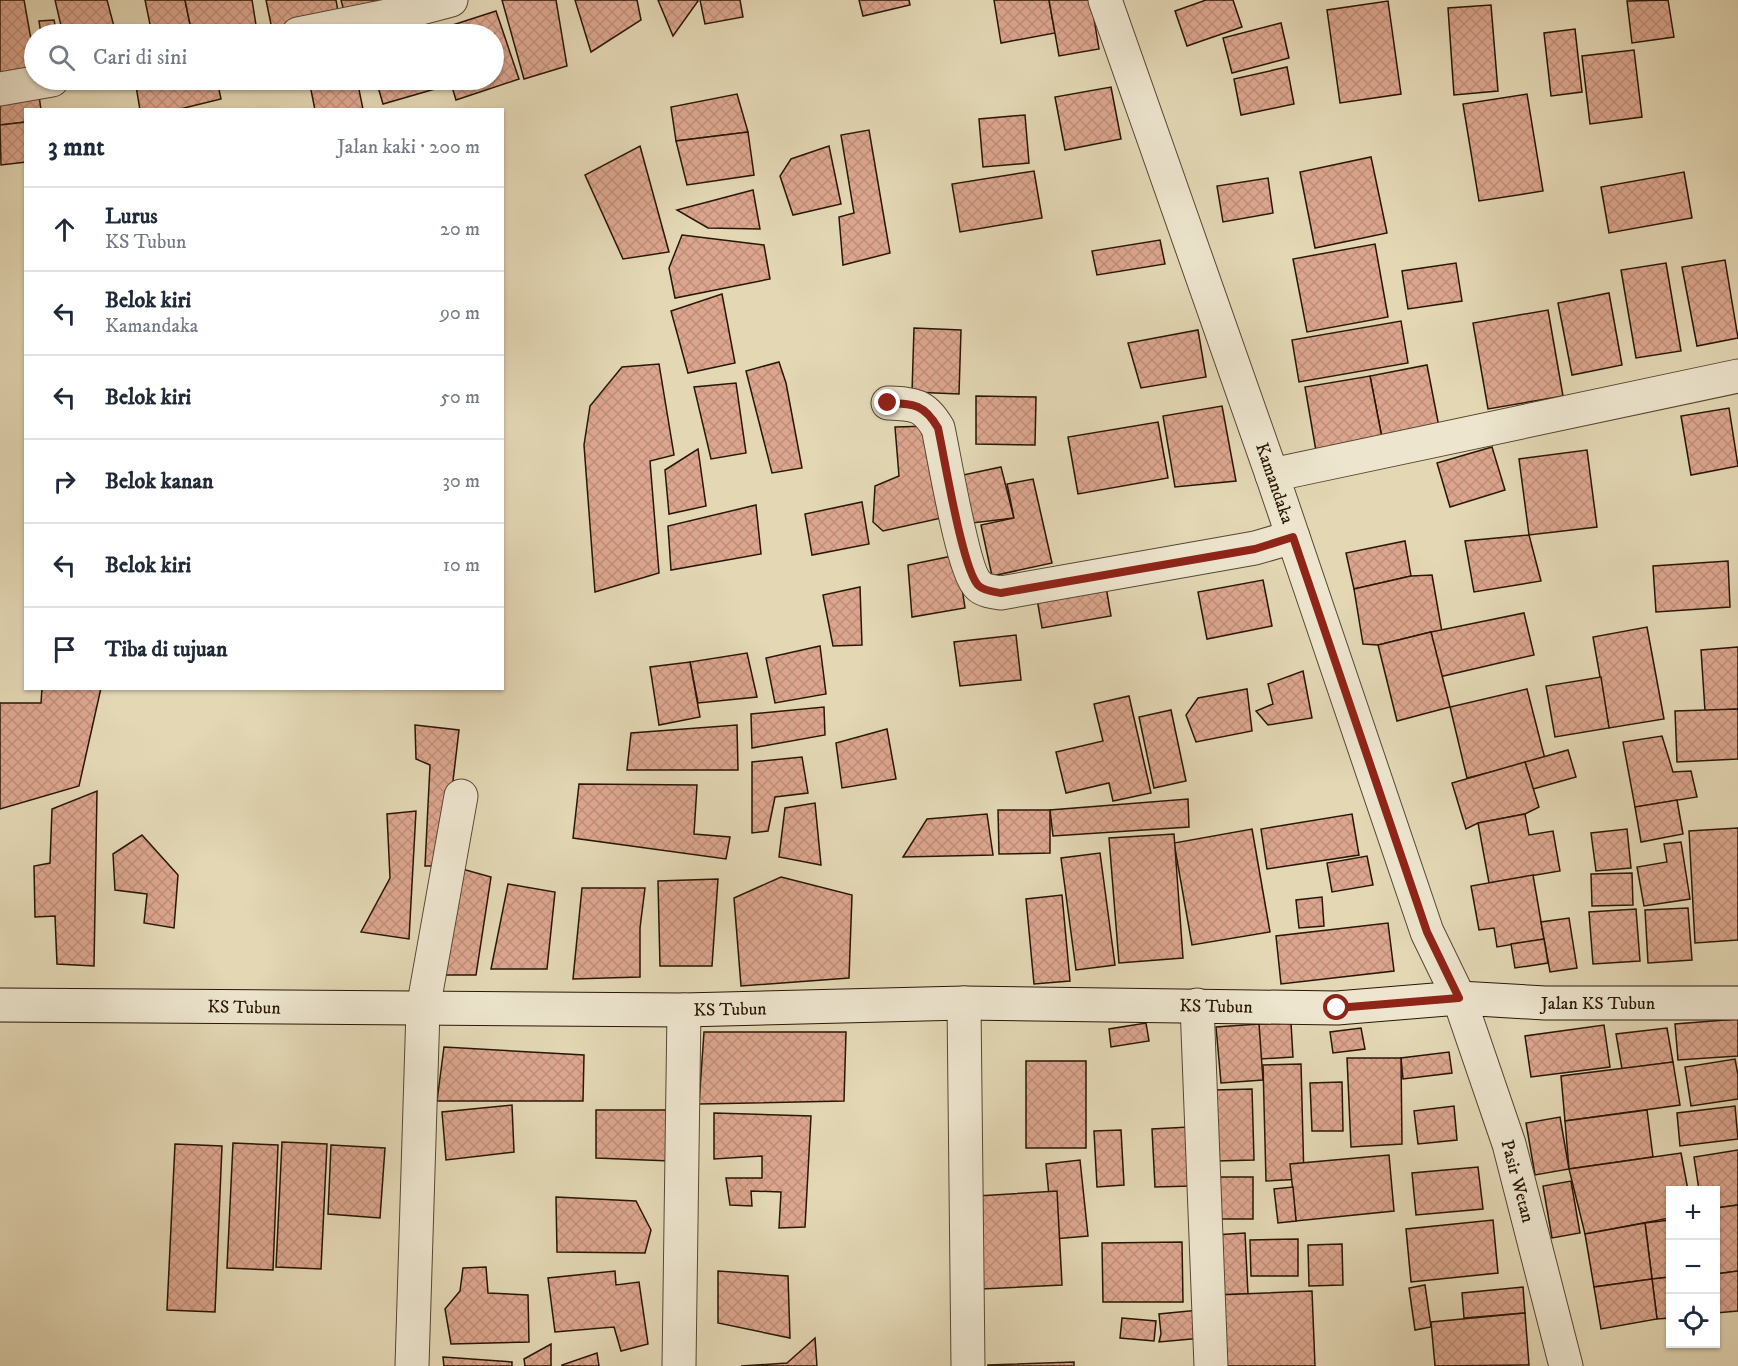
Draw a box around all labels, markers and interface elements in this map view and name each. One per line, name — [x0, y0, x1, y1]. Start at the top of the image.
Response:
search box — [24, 24, 504, 90]
icon: search — [45, 41, 78, 74]
text: Cari di sini — [93, 44, 187, 71]
text: 3 mnt — [48, 131, 105, 164]
text: Jalan kaki · 200 m — [337, 135, 480, 160]
text: Lurus — [105, 203, 158, 230]
icon: ahead — [48, 213, 81, 246]
text: 20 m — [440, 217, 480, 242]
text: KS Tubun — [105, 230, 186, 255]
text: Belok kiri — [105, 287, 191, 314]
icon: left — [48, 297, 81, 330]
text: 90 m — [440, 301, 480, 326]
text: Kamandaka — [105, 314, 198, 339]
icon: left — [48, 381, 81, 414]
text: Belok kiri — [105, 384, 191, 411]
text: 50 m — [440, 385, 480, 410]
route end — [874, 389, 900, 415]
street label: Kamandaka — [1250, 440, 1298, 527]
icon: right — [48, 465, 81, 498]
text: Belok kanan — [105, 468, 213, 495]
text: 30 m — [442, 469, 480, 494]
icon: left — [48, 549, 81, 582]
text: Belok kiri — [105, 552, 191, 579]
text: 10 m — [443, 553, 480, 578]
icon: arrive — [48, 633, 81, 666]
text: Tiba di tujuan — [105, 636, 227, 663]
street label: Jalan KS Tubun — [1539, 993, 1656, 1015]
route start — [1323, 994, 1349, 1020]
street label: KS Tubun — [1179, 995, 1253, 1019]
street label: KS Tubun — [207, 996, 281, 1020]
street label: KS Tubun — [693, 998, 767, 1022]
street label: Pasir Wetan — [1495, 1137, 1539, 1226]
map controls — [1666, 1186, 1720, 1348]
button: + — [1666, 1186, 1720, 1240]
button: − — [1666, 1240, 1720, 1294]
button: locate — [1666, 1294, 1720, 1348]

